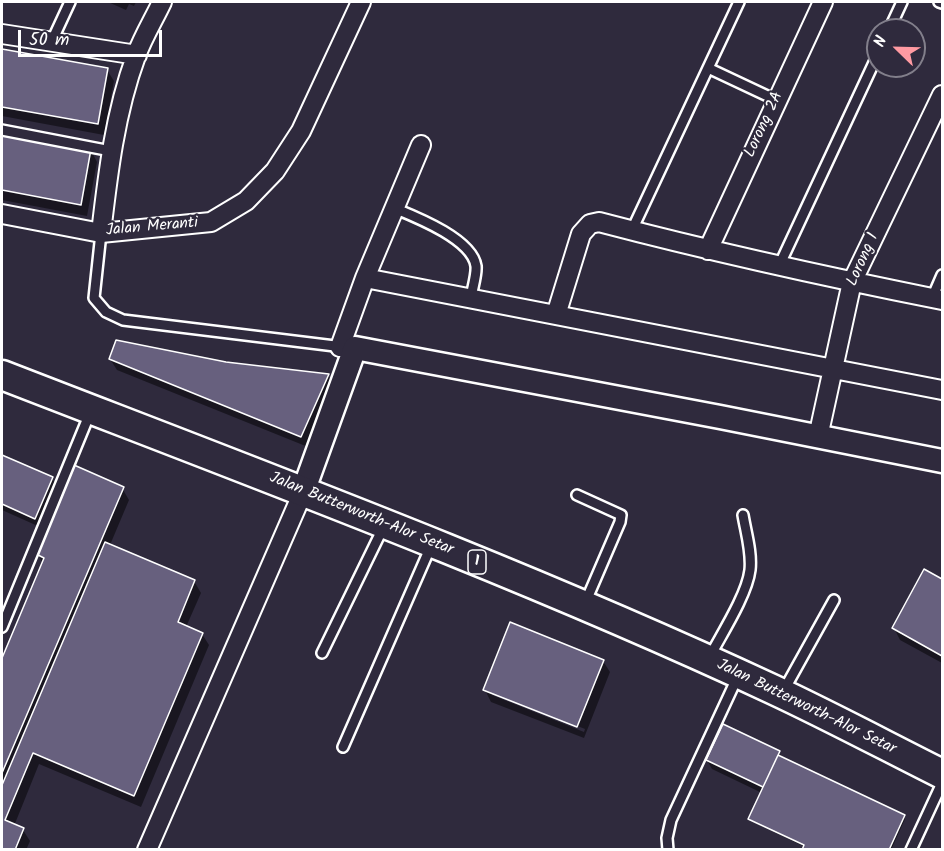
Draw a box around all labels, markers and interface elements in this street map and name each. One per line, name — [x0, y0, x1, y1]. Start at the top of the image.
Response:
scale bar — [21, 18, 165, 56]
north arrow — [866, 18, 926, 78]
text: 50 m — [29, 26, 69, 55]
text: N — [867, 32, 894, 51]
street label: Lorong 2A — [741, 89, 789, 161]
street label: Jalan Meranti — [105, 214, 199, 242]
street label: Lorong 1 — [844, 230, 884, 290]
street label: Jalan Butterworth-Alor Setar — [266, 469, 456, 561]
road number: 1 — [468, 550, 486, 574]
street label: Jalan Butterworth-Alor Setar — [713, 656, 899, 760]

